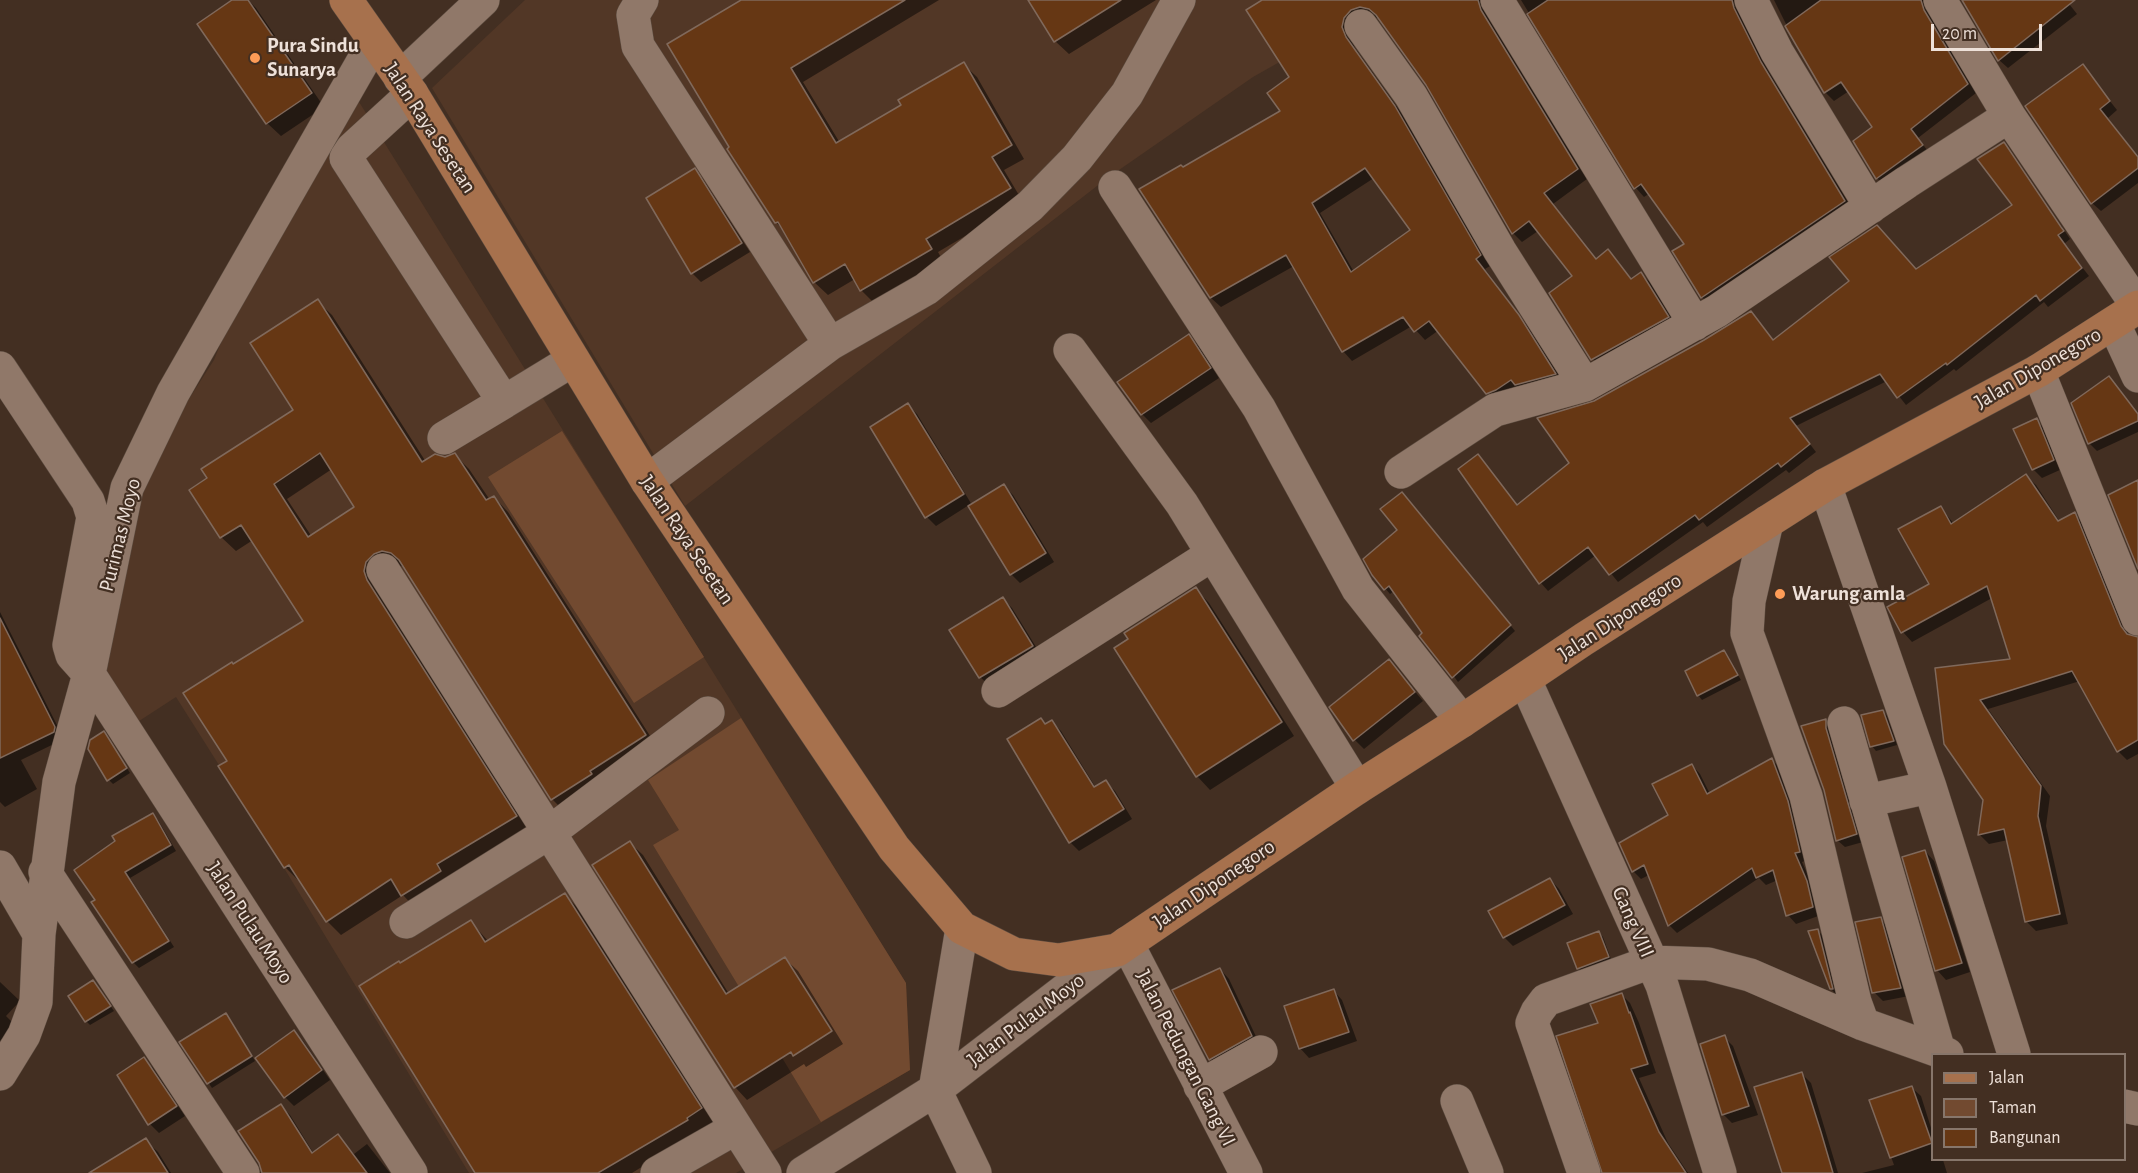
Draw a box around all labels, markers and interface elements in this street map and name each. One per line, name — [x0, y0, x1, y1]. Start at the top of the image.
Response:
scale bar — [1934, 12, 2045, 50]
text: 20 m — [1942, 25, 1977, 43]
place label: Pura Sindu Sunarya — [267, 33, 359, 83]
marker: Pura Sindu Sunarya — [248, 51, 262, 65]
street label: Jalan Raya Sesetan — [378, 58, 482, 198]
street label: Jalan Diponegoro — [1970, 322, 2106, 414]
street label: Jalan Raya Sesetan — [634, 470, 740, 610]
street label: Purimas Moyo — [94, 476, 146, 594]
street label: Jalan Diponegoro — [1554, 568, 1686, 666]
place label: Warung amla — [1792, 581, 1905, 607]
marker: Warung amla — [1773, 587, 1787, 601]
street label: Jalan Diponegoro — [1148, 834, 1280, 934]
street label: Jalan Pulau Moyo — [201, 857, 299, 989]
street label: Gang VIII — [1606, 883, 1660, 961]
street label: Jalan Pedungan Gang VI — [1131, 966, 1241, 1150]
street label: Jalan Pulau Moyo — [962, 968, 1090, 1072]
legend — [1931, 1053, 2126, 1161]
text: Jalan — [1989, 1069, 2024, 1087]
text: Taman — [1989, 1099, 2037, 1117]
text: Bangunan — [1989, 1129, 2061, 1147]

